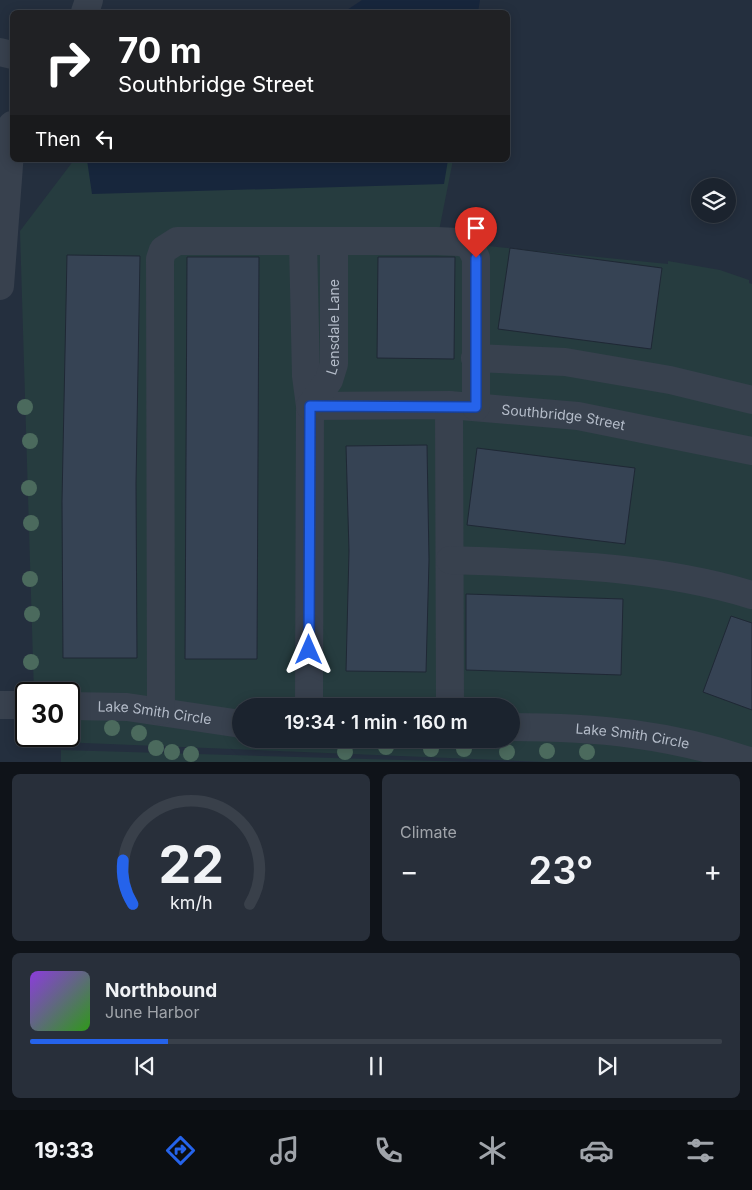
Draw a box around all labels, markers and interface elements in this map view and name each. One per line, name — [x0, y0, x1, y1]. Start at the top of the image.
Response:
text: 70 m — [118, 29, 202, 71]
icon: right — [35, 30, 100, 95]
text: Southbridge Street — [118, 71, 314, 97]
icon: left — [91, 125, 119, 153]
text: Then — [35, 128, 81, 151]
map controls — [691, 178, 736, 223]
button: layers — [691, 178, 736, 223]
pin — [455, 207, 497, 258]
icon: arrive — [462, 214, 490, 242]
street label: Lensdale Lane — [322, 279, 342, 377]
street label: Southbridge Street — [501, 400, 627, 433]
position arrow — [282, 623, 334, 675]
speed limit sign: 30 — [15, 682, 80, 747]
street label: Lake Smith Circle — [97, 697, 213, 728]
text: 19:34 · 1 min · 160 m — [284, 711, 468, 734]
street label: Lake Smith Circle — [575, 720, 691, 752]
text: Climate — [400, 822, 457, 842]
text: 22 — [158, 833, 224, 896]
text: 23° — [529, 847, 593, 893]
text: − — [400, 854, 419, 888]
text: + — [703, 854, 722, 888]
text: km/h — [170, 892, 212, 913]
text: Northbound — [105, 979, 217, 1002]
text: June Harbor — [105, 1002, 199, 1022]
icon: previous — [131, 1052, 159, 1080]
icon: pause — [362, 1052, 390, 1080]
icon: next — [593, 1052, 621, 1080]
icon: directions — [163, 1133, 198, 1168]
icon: music — [267, 1133, 302, 1168]
icon: phone — [371, 1133, 406, 1168]
icon: climate — [475, 1133, 510, 1168]
icon: car — [579, 1133, 614, 1168]
icon: filters — [683, 1133, 718, 1168]
text: 19:33 — [34, 1137, 94, 1163]

